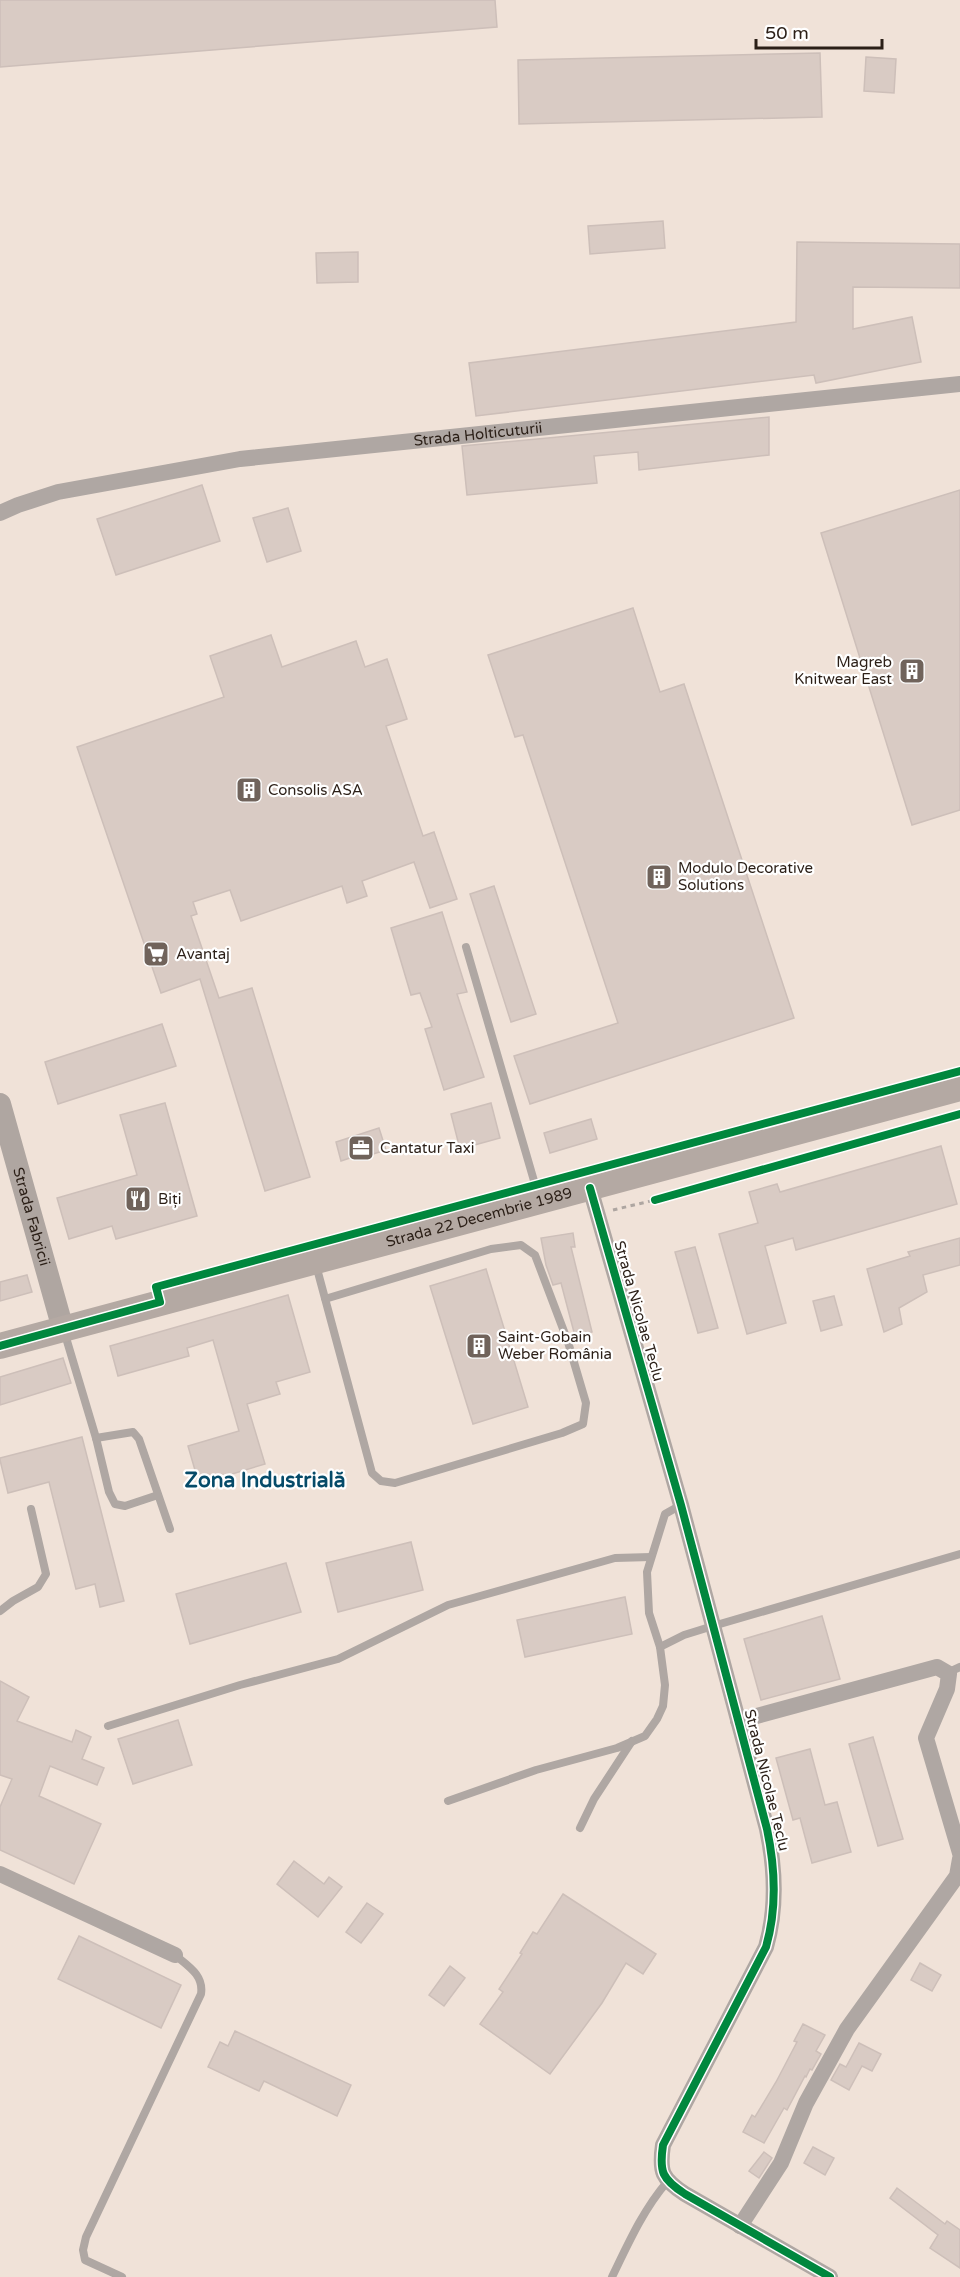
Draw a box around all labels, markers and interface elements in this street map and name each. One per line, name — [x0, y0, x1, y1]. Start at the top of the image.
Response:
scale bar — [756, 12, 882, 50]
text: 50 m — [765, 22, 809, 44]
street label: Strada Holticuturii — [413, 419, 543, 450]
place label: Magreb Knitwear East — [794, 653, 892, 688]
building icon: Magreb Knitwear East — [897, 656, 927, 686]
building icon: Consolis ASA — [234, 775, 264, 805]
place label: Consolis ASA — [268, 781, 363, 799]
place label: Modulo Decorative Solutions — [678, 859, 813, 894]
building icon: Modulo Decorative Solutions — [644, 862, 674, 892]
supermarket icon: Avantaj — [141, 939, 171, 969]
place label: Avantaj — [176, 945, 230, 963]
office icon: Cantatur Taxi — [346, 1133, 376, 1163]
place label: Cantatur Taxi — [380, 1139, 475, 1157]
street label: Strada Fabricii — [9, 1165, 54, 1268]
restaurant icon: Biți — [123, 1184, 153, 1214]
street label: Strada 22 Decembrie 1989 — [384, 1184, 574, 1251]
place label: Biți — [158, 1190, 181, 1208]
street label: Strada Nicolae Teclu — [610, 1239, 668, 1383]
place label: Saint-Gobain Weber România — [498, 1328, 612, 1363]
building icon: Saint-Gobain Weber România — [464, 1331, 494, 1361]
district label: Zona Industrială — [185, 1468, 345, 1493]
street label: Strada Nicolae Teclu — [741, 1707, 793, 1853]

